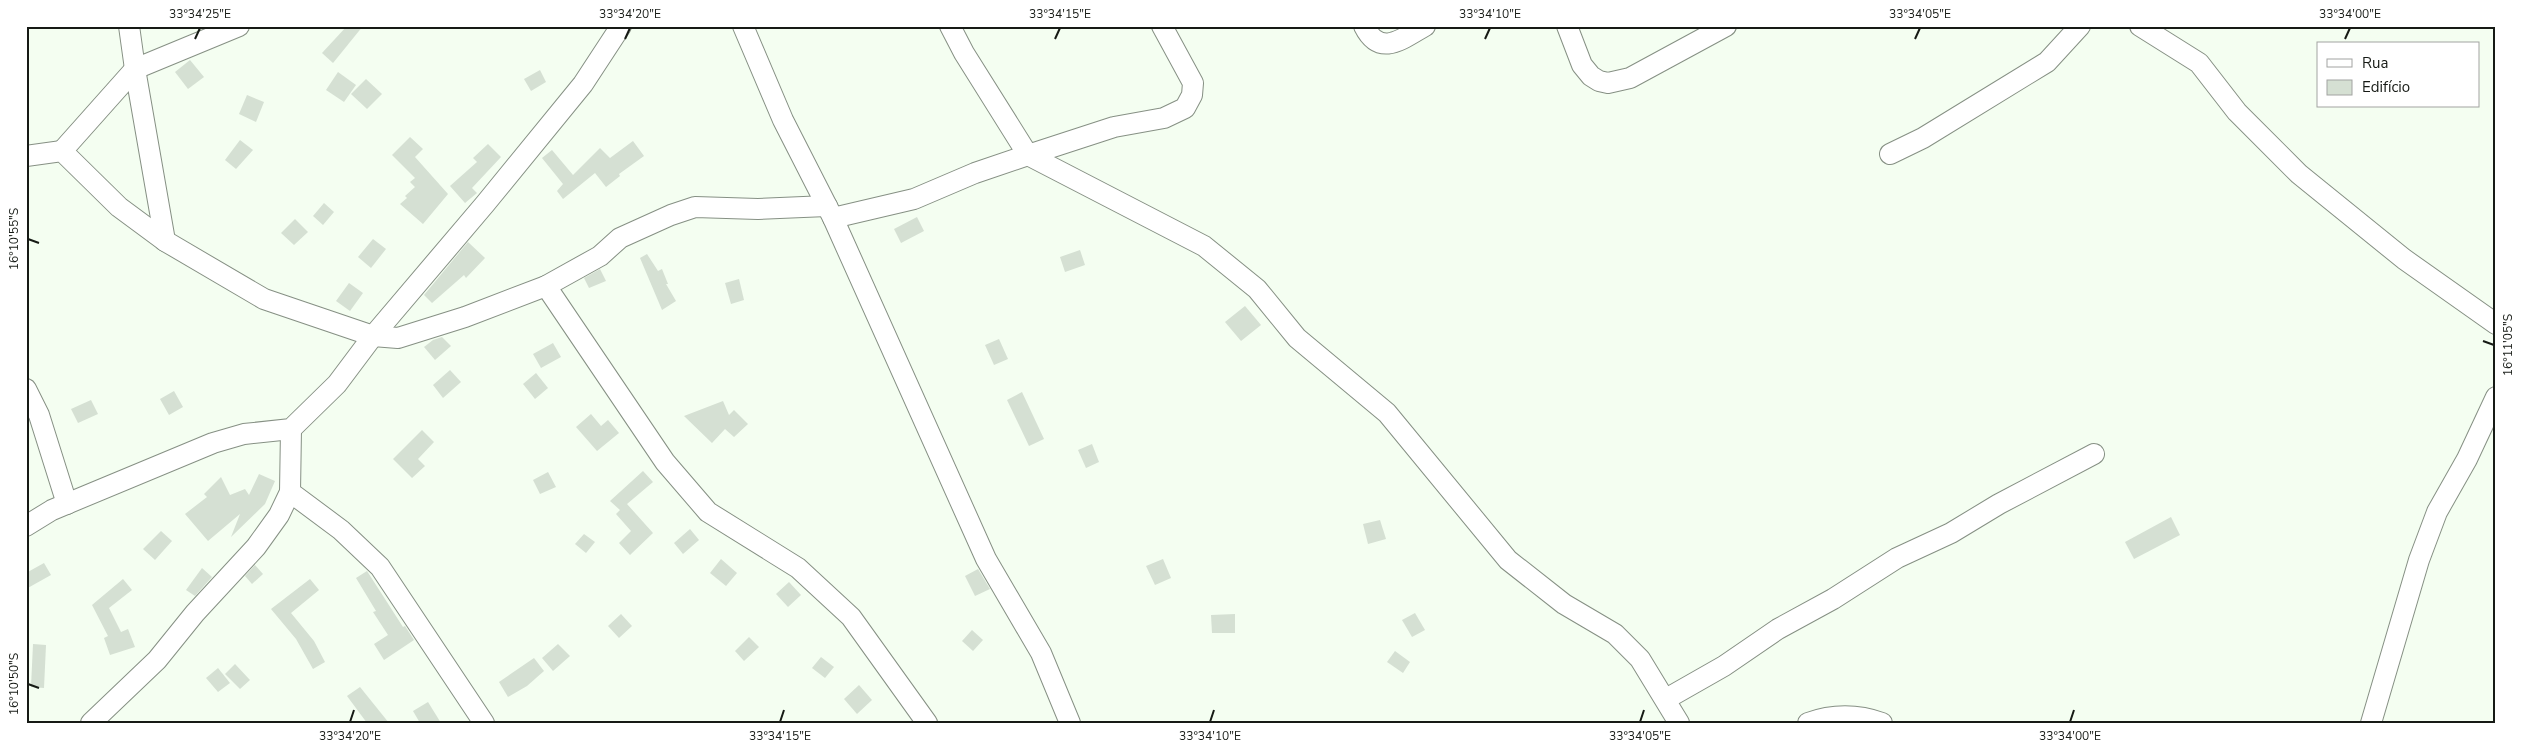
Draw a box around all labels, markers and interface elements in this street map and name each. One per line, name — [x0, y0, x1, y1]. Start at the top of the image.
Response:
text: 33°34'25"E — [169, 6, 231, 22]
text: 33°34'20"E — [599, 6, 661, 22]
text: 33°34'15"E — [1029, 6, 1091, 22]
text: 33°34'10"E — [1459, 6, 1521, 22]
text: 33°34'05"E — [1889, 6, 1951, 22]
text: 33°34'00"E — [2319, 6, 2381, 22]
legend — [2317, 42, 2480, 108]
text: Rua — [2362, 53, 2388, 73]
text: Edifício — [2362, 77, 2410, 97]
text: 16°10'55"S — [6, 208, 22, 270]
text: 16°11'05"S — [2500, 314, 2516, 376]
text: 16°10'50"S — [6, 653, 22, 715]
text: 33°34'20"E — [319, 728, 381, 744]
text: 33°34'15"E — [749, 728, 811, 744]
text: 33°34'10"E — [1179, 728, 1241, 744]
text: 33°34'05"E — [1609, 728, 1671, 744]
text: 33°34'00"E — [2039, 728, 2101, 744]

